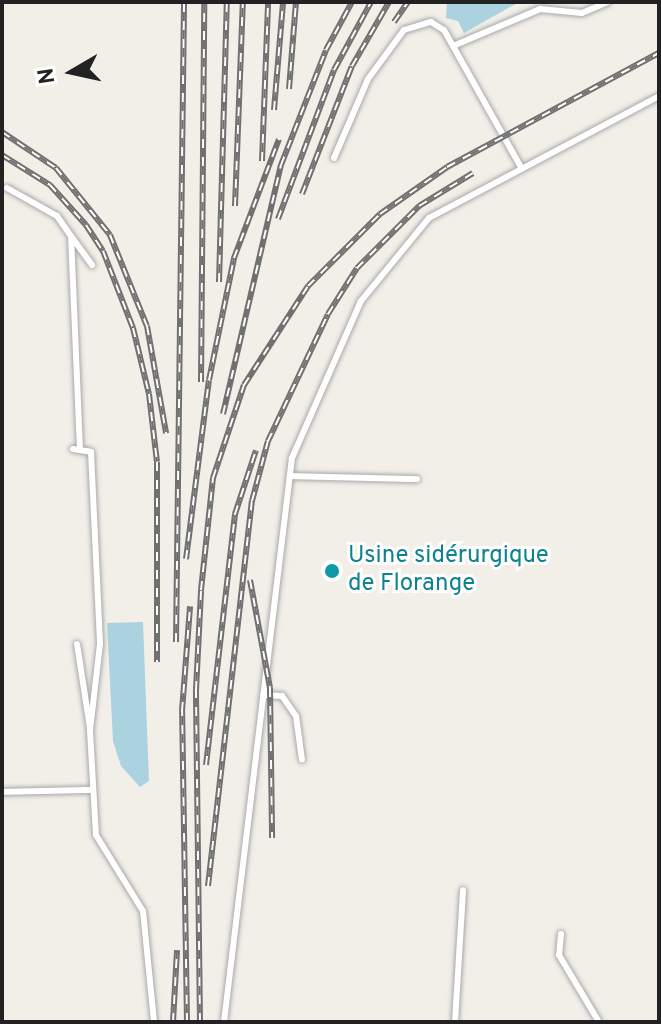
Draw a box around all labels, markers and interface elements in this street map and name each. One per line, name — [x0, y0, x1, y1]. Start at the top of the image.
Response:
north arrow — [32, 32, 112, 112]
text: N — [33, 66, 62, 86]
place label: Usine sidérurgique de Florange — [348, 543, 549, 599]
marker: Usine sidérurgique de Florange — [323, 562, 341, 580]

